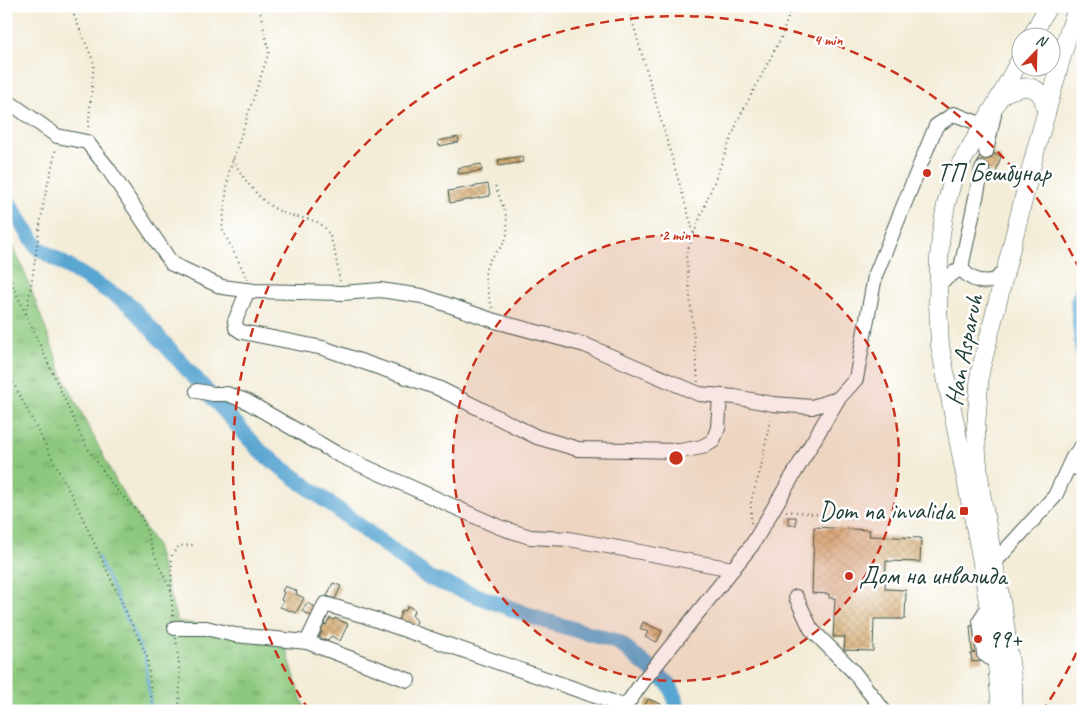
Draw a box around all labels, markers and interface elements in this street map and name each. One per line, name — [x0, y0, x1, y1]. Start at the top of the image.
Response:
north arrow — [1012, 28, 1062, 78]
text: 4 min — [814, 31, 843, 50]
text: N — [1034, 31, 1050, 51]
place label: ТП Бешбунар — [937, 157, 1052, 189]
marker: ТП Бешбунар — [921, 167, 933, 179]
text: 2 min — [662, 226, 691, 245]
street label: Han Asparuh — [938, 290, 991, 408]
centre of rings — [667, 449, 685, 467]
place label: Dom na invalida — [819, 495, 957, 527]
marker: Dom na invalida — [958, 505, 970, 517]
place label: Дом на инвалида — [859, 560, 1009, 592]
marker: Дом на инвалида — [843, 570, 855, 582]
place label: 99+ — [988, 623, 1023, 655]
marker: 99+ — [972, 633, 984, 645]

